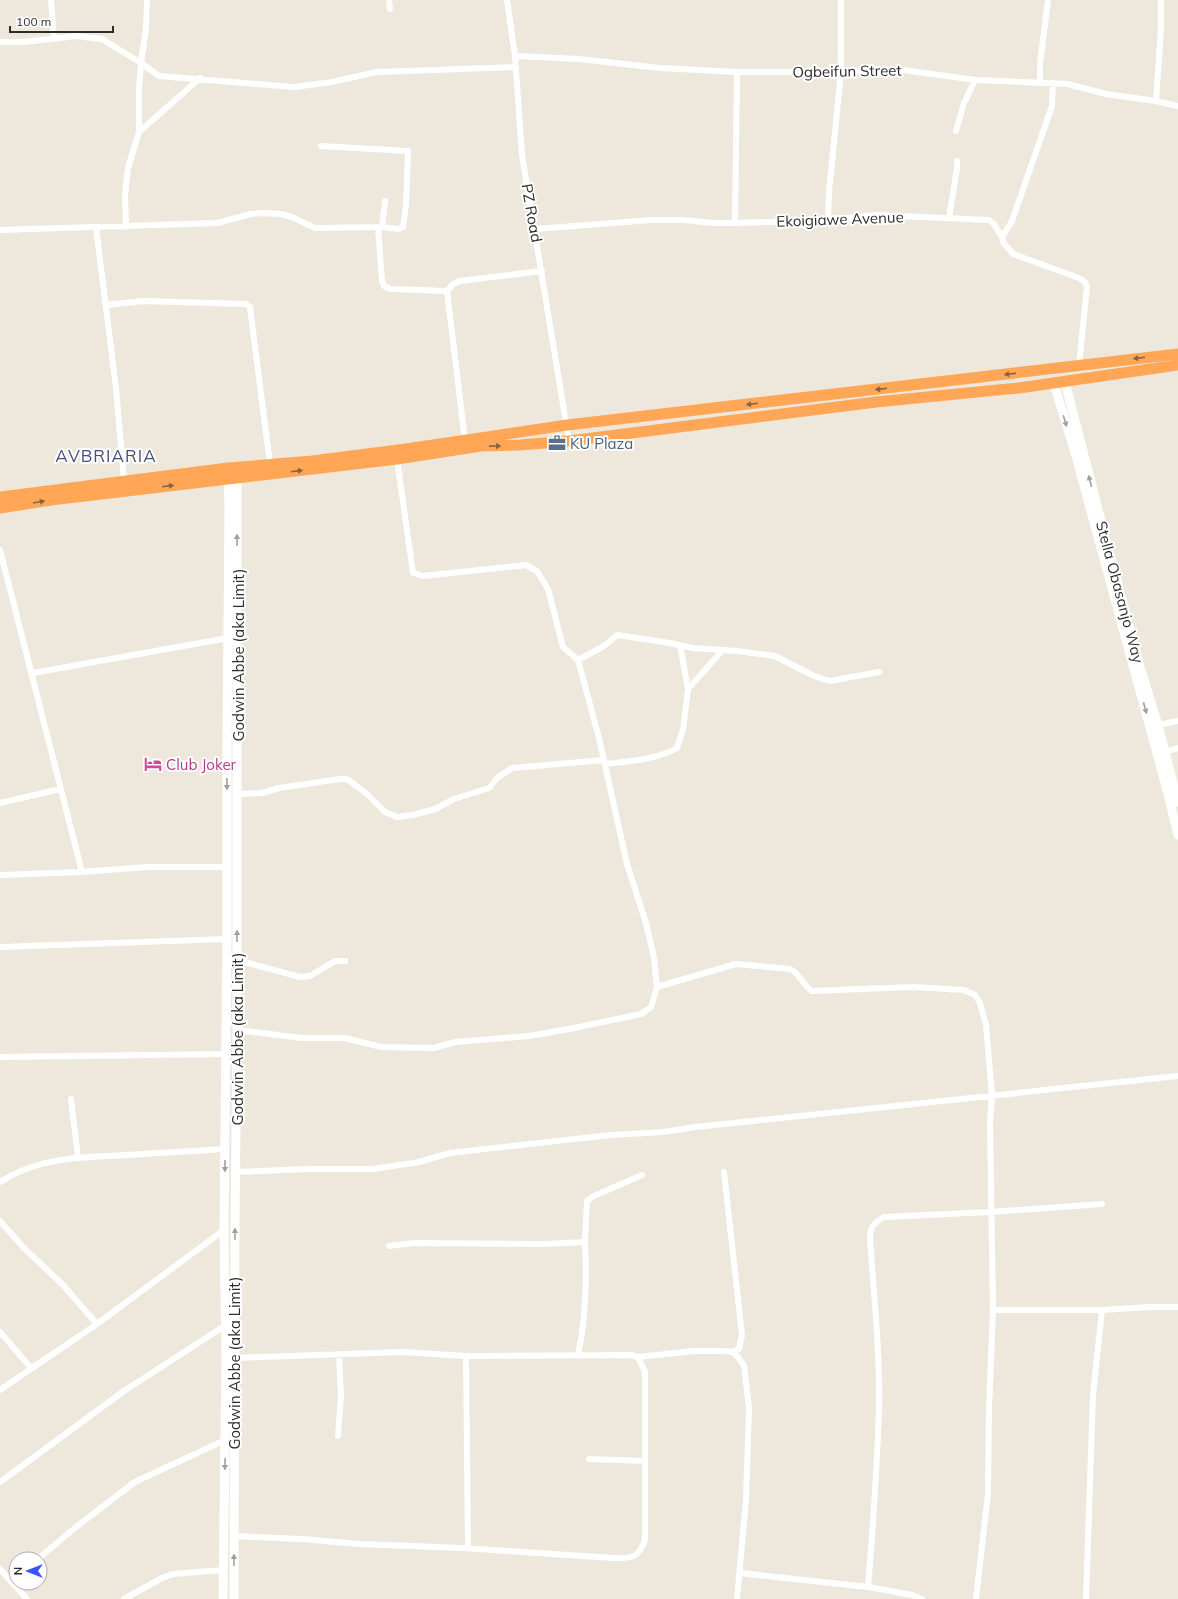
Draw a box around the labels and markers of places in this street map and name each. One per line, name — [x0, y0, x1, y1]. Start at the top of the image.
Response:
office icon: KU Plaza — [547, 433, 567, 453]
place label: KU Plaza — [570, 434, 633, 453]
hotel icon: Club Joker — [143, 754, 163, 774]
place label: Club Joker — [166, 755, 237, 774]

